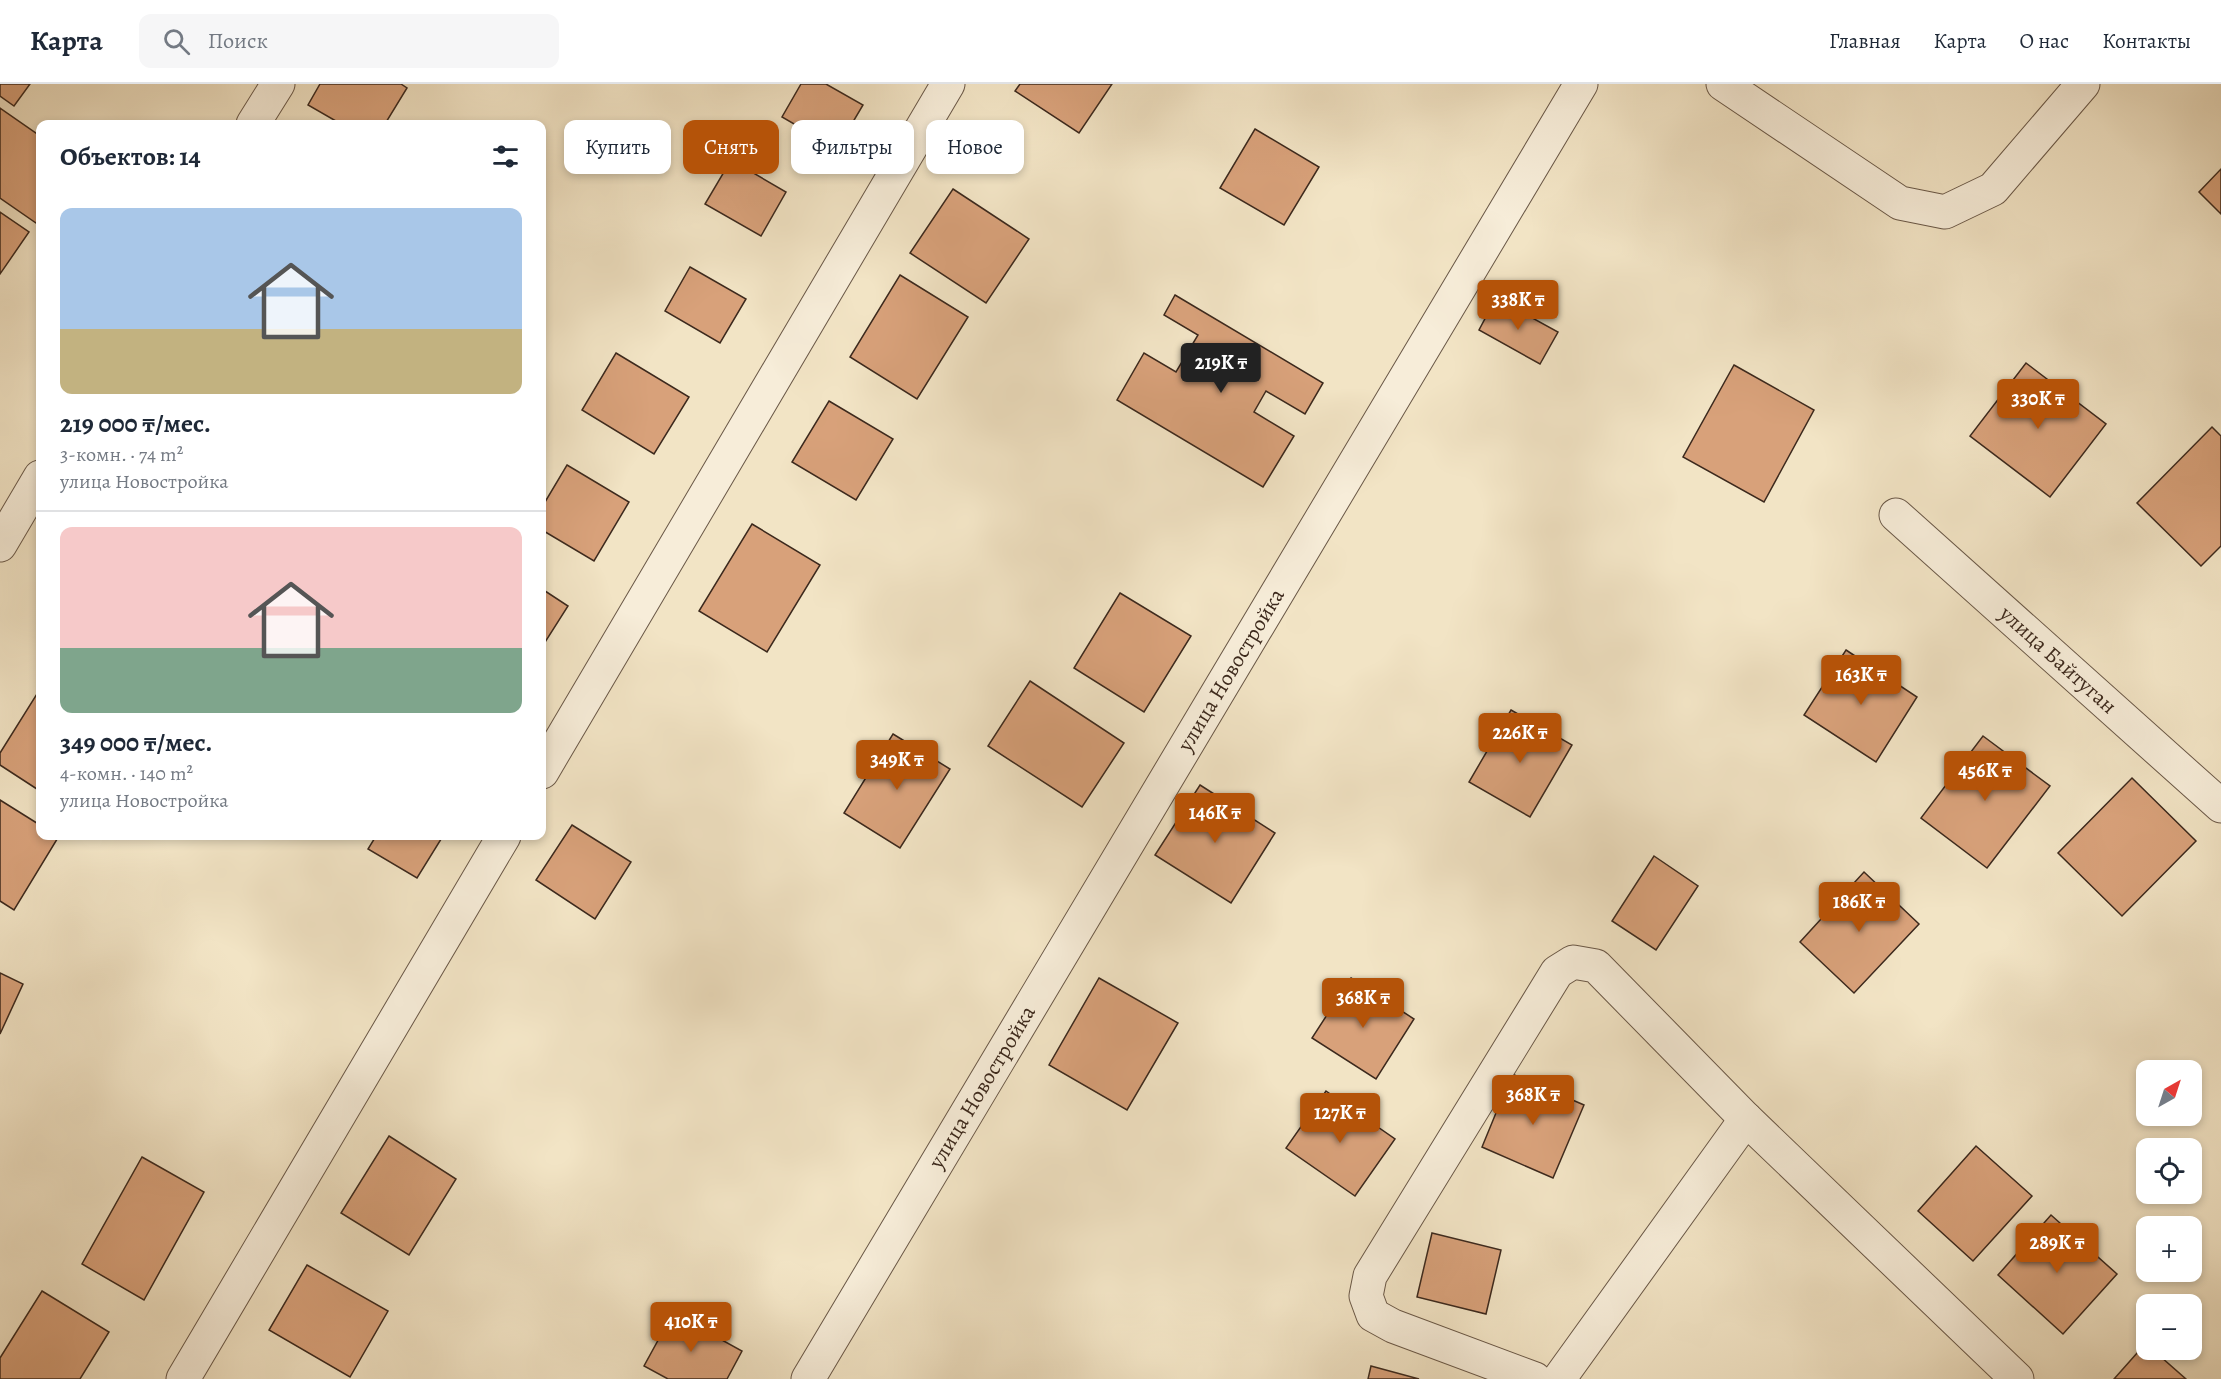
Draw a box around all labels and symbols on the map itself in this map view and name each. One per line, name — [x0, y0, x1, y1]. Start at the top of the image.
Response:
pin: 338K ₸ — [1469, 280, 1567, 331]
pin: 219K ₸ — [1172, 343, 1270, 394]
pin: 330K ₸ — [1989, 379, 2087, 430]
street label: улица Новостройка — [1170, 582, 1292, 758]
street label: улица Байтуган — [1992, 598, 2123, 721]
pin: 163K ₸ — [1812, 655, 1910, 706]
pin: 226K ₸ — [1471, 713, 1569, 764]
pin: 349K ₸ — [848, 740, 946, 791]
pin: 456K ₸ — [1936, 751, 2034, 802]
pin: 146K ₸ — [1166, 793, 1264, 844]
pin: 186K ₸ — [1810, 882, 1908, 933]
pin: 368K ₸ — [1314, 978, 1412, 1029]
street label: улица Новостройка — [921, 999, 1043, 1175]
north arrow — [2136, 1060, 2202, 1126]
pin: 368K ₸ — [1484, 1075, 1582, 1126]
pin: 127K ₸ — [1291, 1093, 1389, 1144]
pin: 289K ₸ — [2008, 1223, 2106, 1274]
pin: 410K ₸ — [642, 1302, 740, 1353]

